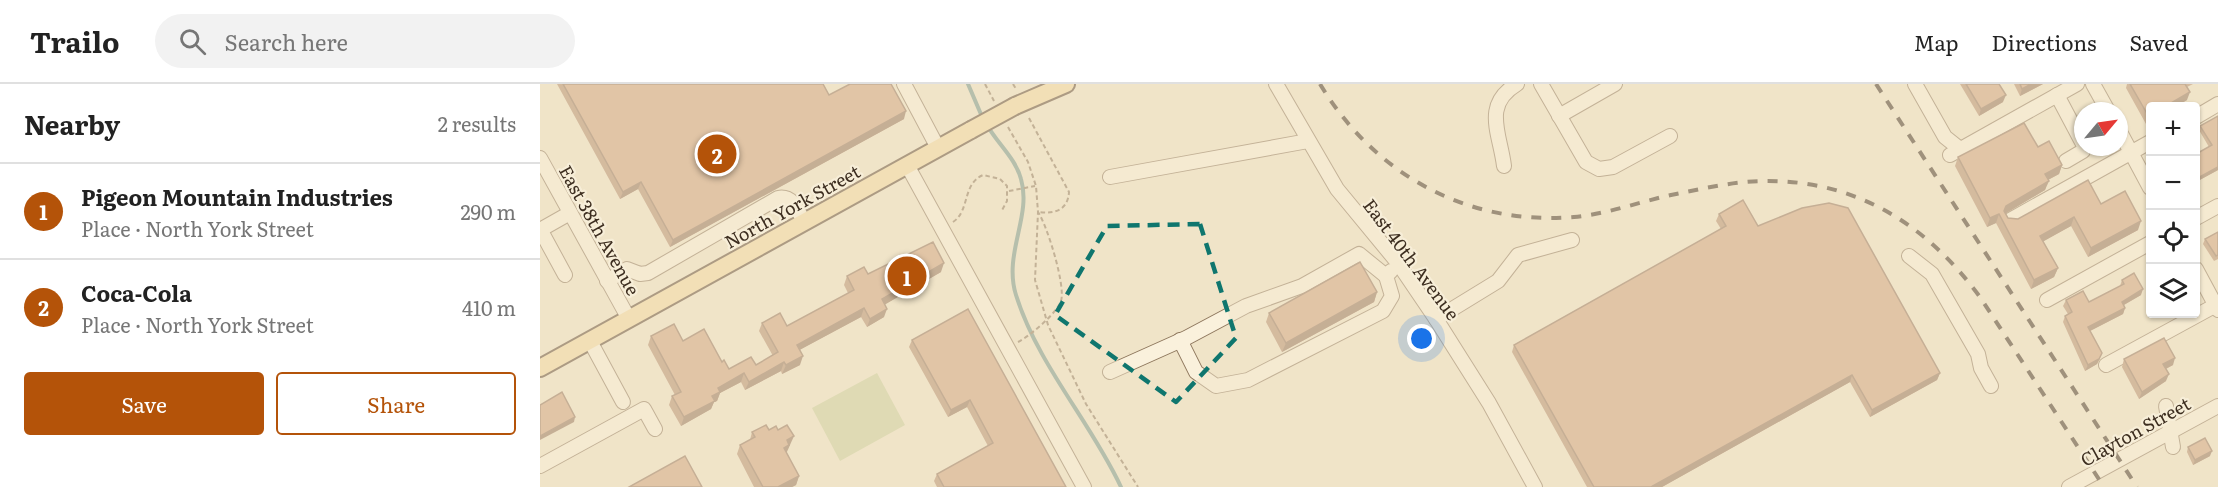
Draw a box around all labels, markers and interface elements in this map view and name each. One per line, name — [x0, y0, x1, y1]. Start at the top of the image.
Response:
search box — [155, 14, 575, 68]
text: Trailo — [30, 20, 119, 62]
icon: search — [176, 25, 209, 58]
text: Search here — [224, 25, 348, 58]
text: Map — [1914, 26, 1959, 57]
text: Directions — [1992, 26, 2097, 57]
text: Saved — [2130, 26, 2188, 57]
north arrow — [2074, 102, 2128, 156]
map controls — [2146, 102, 2200, 318]
button: + — [2146, 102, 2200, 156]
text: Nearby — [24, 104, 120, 143]
text: 2 results — [438, 108, 516, 138]
pin: 2 — [698, 132, 736, 176]
button: − — [2146, 156, 2200, 210]
street label: North York Street — [719, 157, 865, 255]
street label: East 38th Avenue — [553, 160, 647, 300]
text: Pigeon Mountain Industries — [81, 180, 393, 213]
street label: East 40th Avenue — [1357, 193, 1467, 325]
text: 1 — [39, 196, 48, 226]
text: 290 m — [460, 196, 516, 226]
button: locate — [2146, 210, 2200, 264]
text: Place · North York Street — [81, 213, 314, 243]
pin: 1 — [888, 254, 926, 298]
button: layers — [2146, 264, 2200, 318]
text: Coca-Cola — [81, 276, 192, 309]
text: 2 — [38, 292, 49, 322]
text: 410 m — [462, 292, 516, 322]
text: Place · North York Street — [81, 309, 314, 339]
your location — [1407, 324, 1436, 353]
button: Save — [24, 372, 264, 435]
button: Share — [276, 372, 516, 435]
street label: Clayton Street — [2075, 389, 2196, 472]

